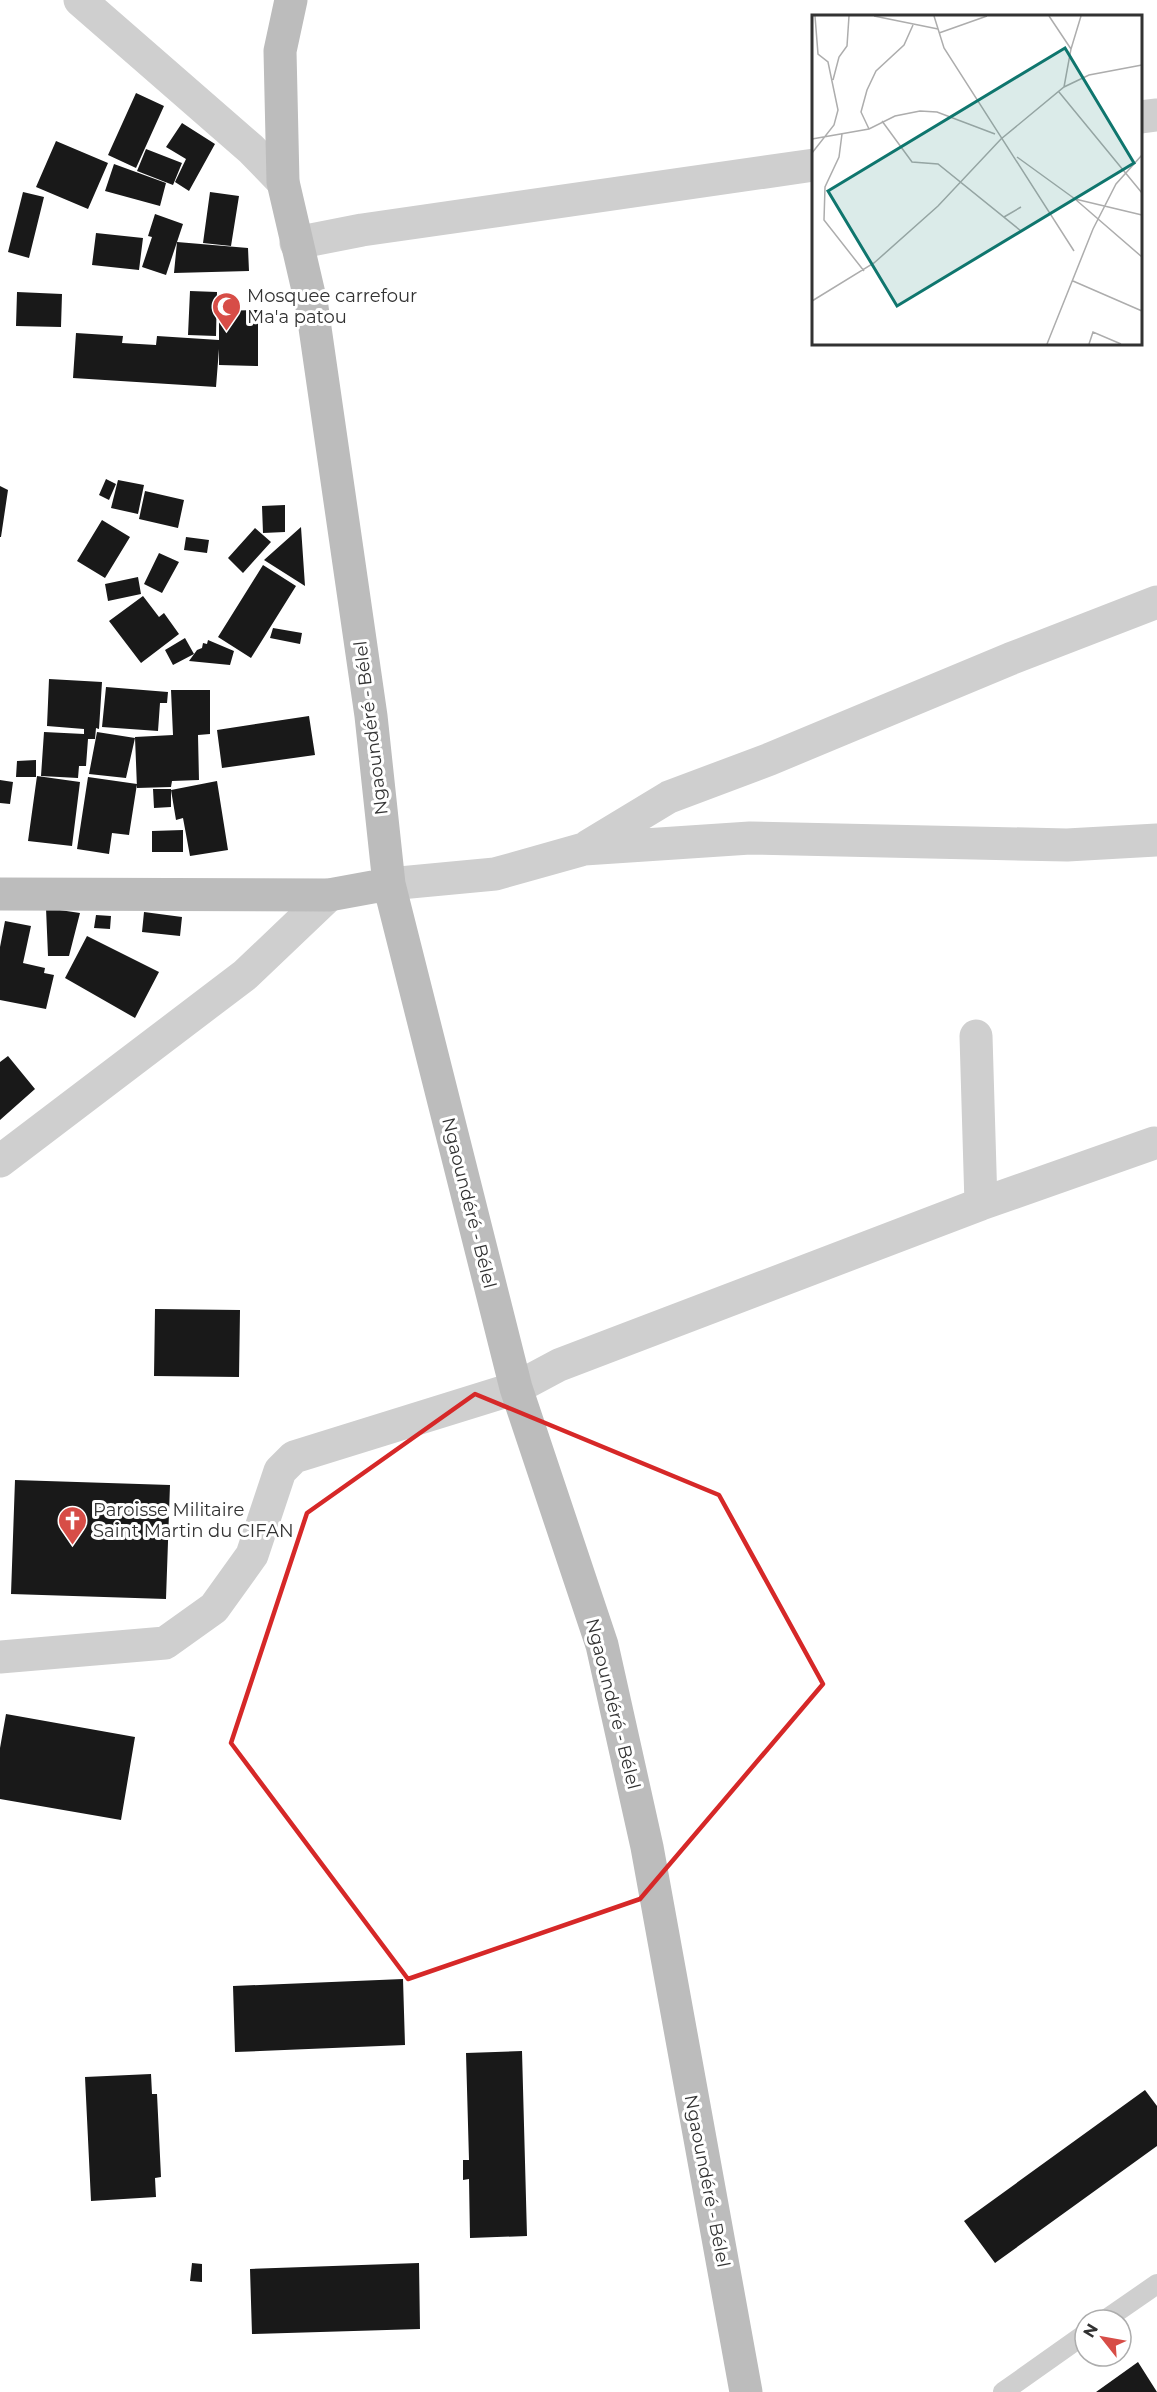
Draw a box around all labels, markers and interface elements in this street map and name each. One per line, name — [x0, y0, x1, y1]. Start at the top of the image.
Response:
inset map — [812, 15, 1142, 345]
place label: Mosquee carrefour Ma'a patou — [247, 285, 417, 328]
mosque icon: Mosquee carrefour Ma'a patou — [210, 290, 242, 332]
street label: Ngaoundéré - Bélel — [349, 640, 393, 816]
street label: Ngaoundéré - Bélel — [437, 1115, 501, 1291]
place label: Paroisse Militaire Saint Martin du CIFAN — [93, 1499, 294, 1542]
church icon: Paroisse Militaire Saint Martin du CIFAN — [56, 1504, 88, 1546]
street label: Ngaoundéré - Bélel — [581, 1616, 645, 1792]
street label: Ngaoundéré - Bélel — [679, 2093, 735, 2269]
north arrow — [1073, 2308, 1133, 2368]
text: N — [1079, 2320, 1102, 2341]

